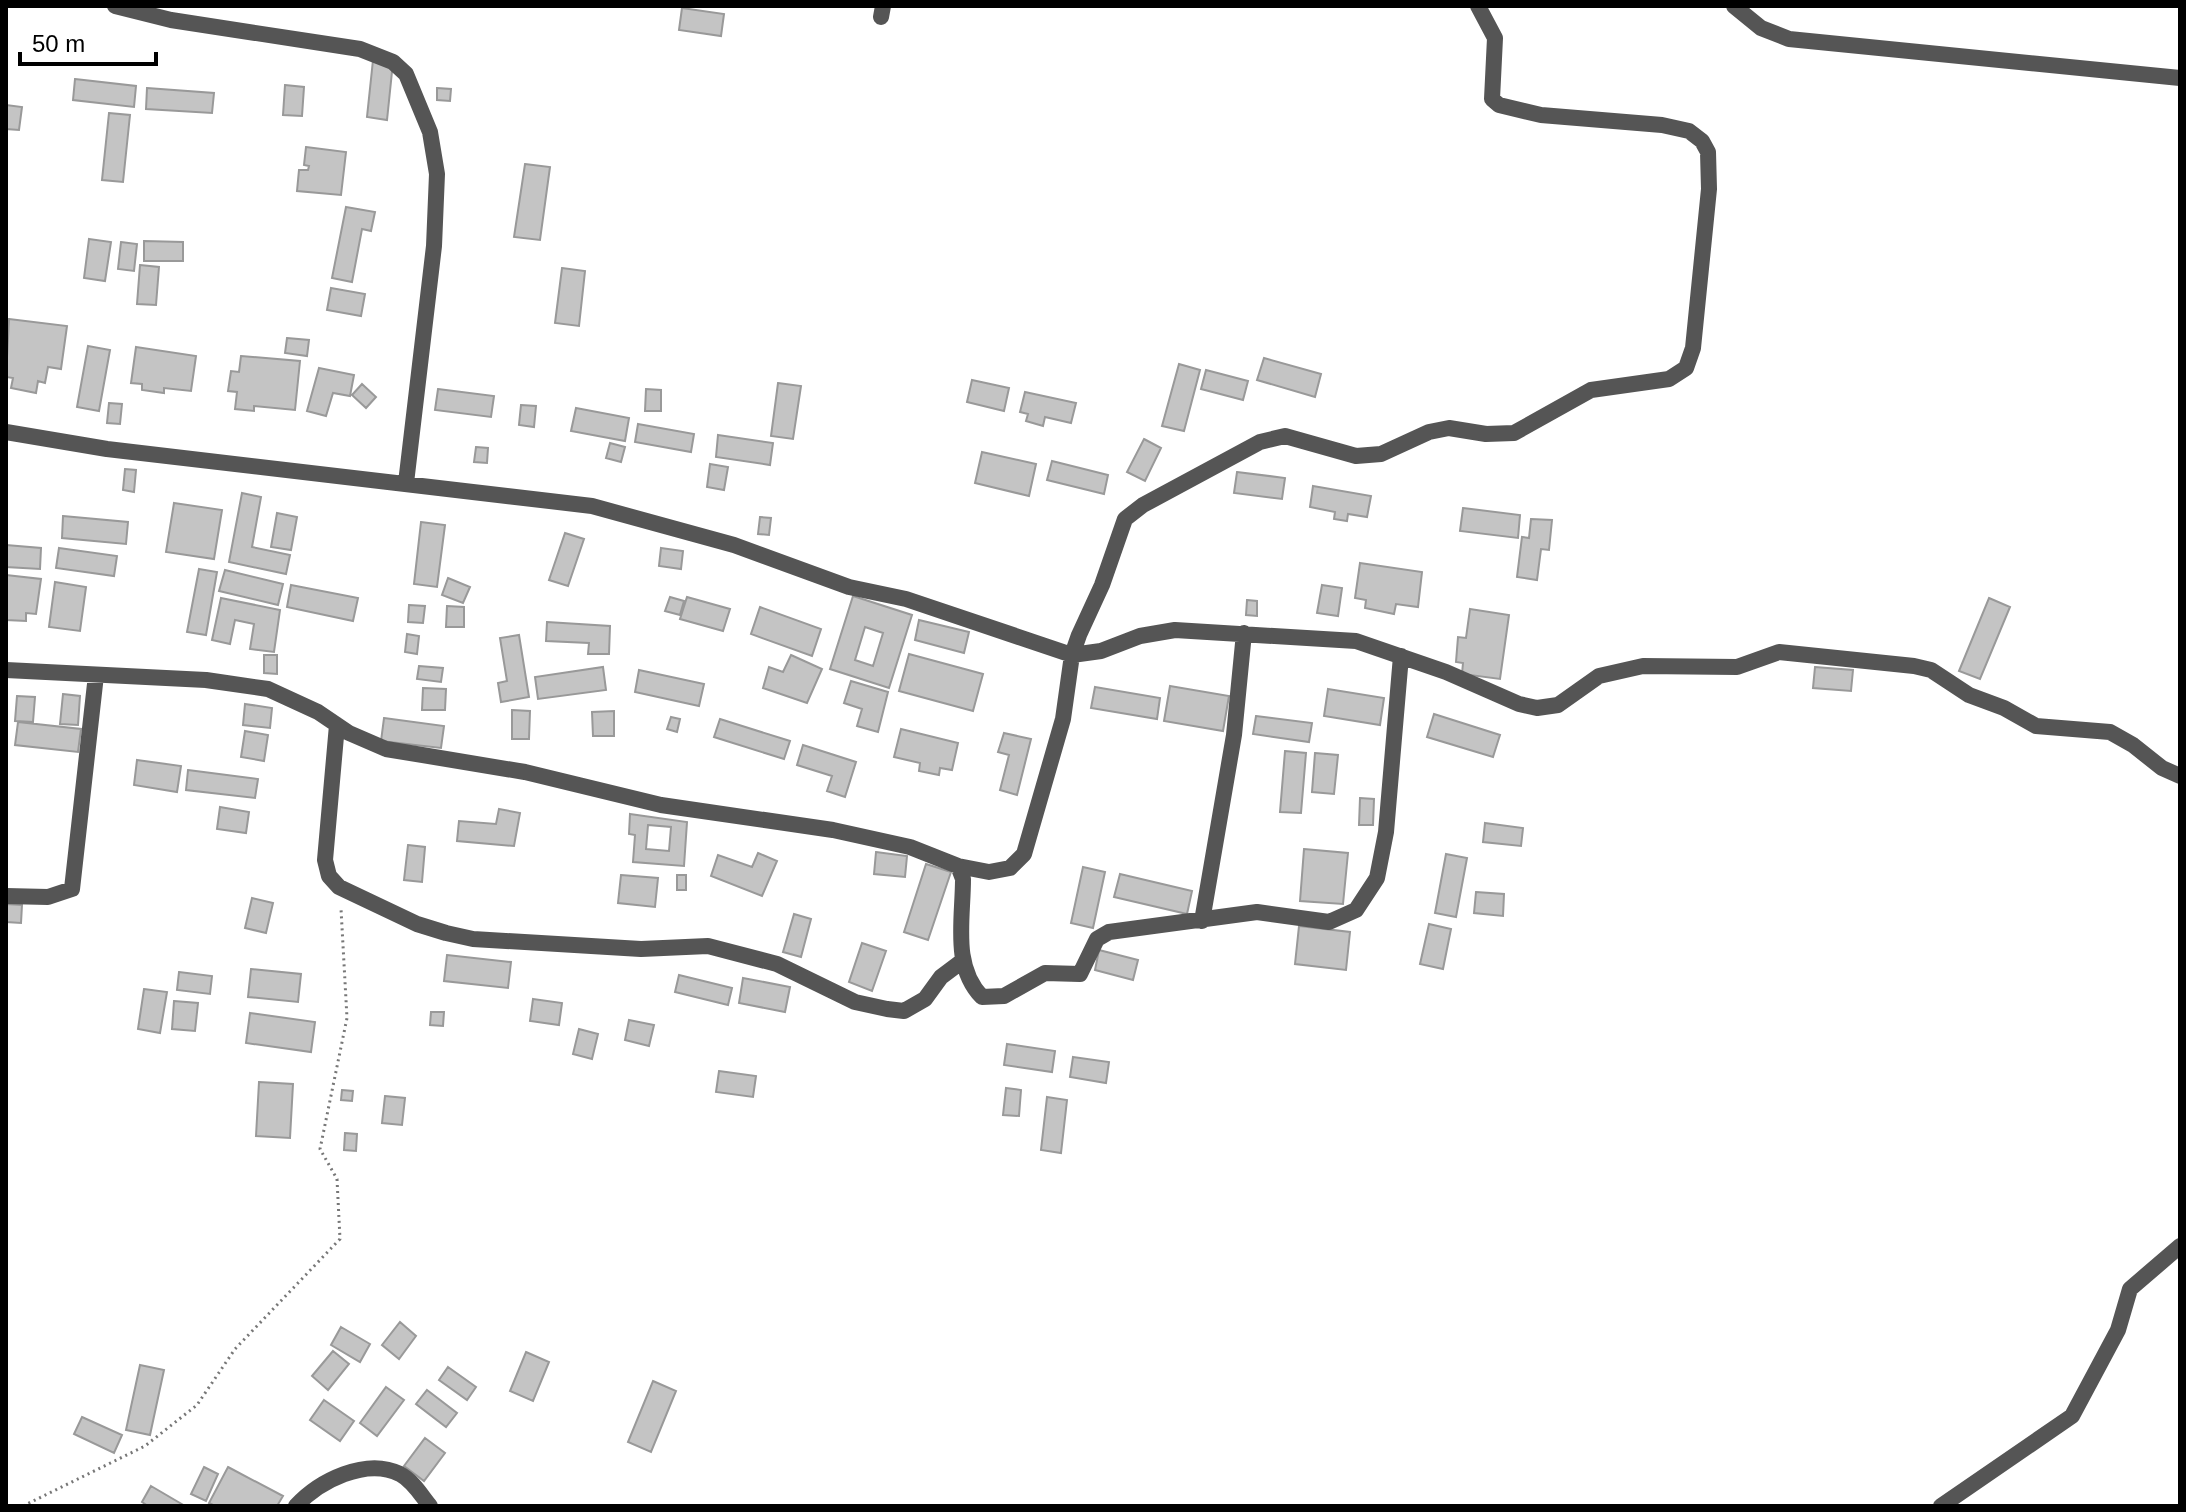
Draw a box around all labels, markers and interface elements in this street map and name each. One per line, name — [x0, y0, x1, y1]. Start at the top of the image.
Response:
scale bar — [20, 16, 156, 66]
text: 50 m — [32, 30, 85, 57]

